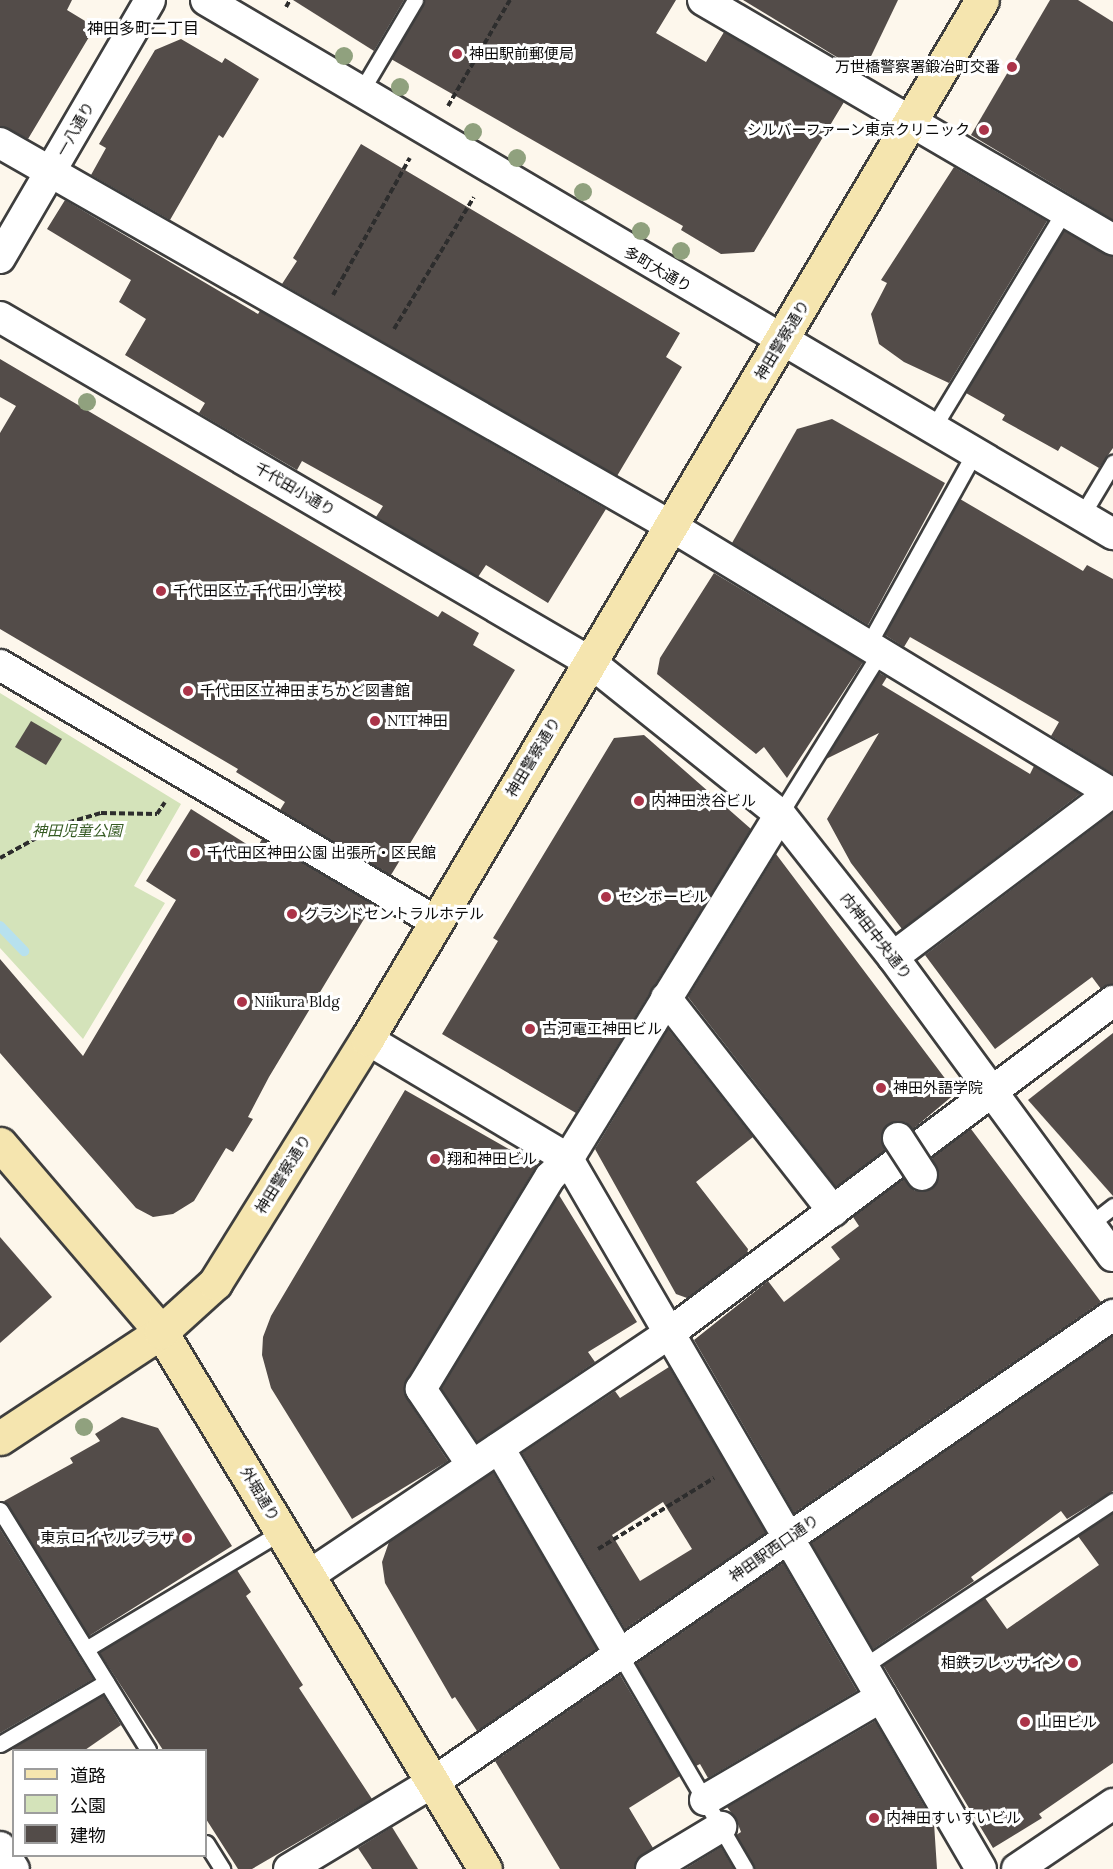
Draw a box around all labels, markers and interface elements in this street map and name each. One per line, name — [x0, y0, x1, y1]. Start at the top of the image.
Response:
district label: 神田多町二丁目 — [87, 18, 199, 38]
place label: 神田駅前郵便局 — [469, 45, 574, 63]
marker: 神田駅前郵便局 — [450, 47, 464, 61]
place label: 万世橋警察署鍛冶町交番 — [835, 58, 1000, 76]
marker: 万世橋警察署鍛冶町交番 — [1005, 60, 1019, 74]
street label: 一八通り — [52, 99, 98, 159]
place label: シルバーファーン東京クリニック — [745, 121, 970, 139]
marker: シルバーファーン東京クリニック — [975, 121, 993, 139]
street label: 多町大通り — [621, 242, 695, 296]
street label: 神田警察通り — [751, 297, 813, 383]
street label: 千代田小通り — [252, 459, 338, 519]
place label: 千代田区立 千代田小学校 — [173, 582, 342, 600]
marker: 千代田区立 千代田小学校 — [154, 584, 168, 598]
place label: 千代田区立神田まちかど図書館 — [200, 682, 410, 700]
marker: 千代田区立神田まちかど図書館 — [181, 684, 195, 698]
place label: NTT神田 — [387, 712, 448, 730]
marker: NTT神田 — [368, 714, 382, 728]
street label: 神田警察通り — [502, 714, 564, 800]
place label: 内神田渋谷ビル — [651, 792, 756, 810]
marker: 内神田渋谷ビル — [632, 794, 646, 808]
park label: 神田児童公園 — [32, 822, 122, 840]
place label: 千代田区神田公園 出張所・区民館 — [207, 844, 436, 862]
marker: 千代田区神田公園 出張所・区民館 — [188, 846, 202, 860]
place label: センボービル — [618, 888, 708, 906]
street label: 内神田中央通り — [837, 889, 915, 983]
marker: センボービル — [599, 890, 613, 904]
place label: グランドセントラルホテル — [304, 905, 484, 923]
marker: グランドセントラルホテル — [285, 907, 299, 921]
place label: Niikura Bldg — [254, 993, 339, 1011]
marker: Niikura Bldg — [235, 995, 249, 1009]
place label: 古河電工神田ビル — [542, 1020, 662, 1038]
marker: 古河電工神田ビル — [523, 1022, 537, 1036]
place label: 神田外語学院 — [893, 1079, 983, 1097]
marker: 神田外語学院 — [874, 1081, 888, 1095]
street label: 神田警察通り — [252, 1131, 314, 1217]
place label: 翔和神田ビル — [447, 1150, 537, 1168]
marker: 翔和神田ビル — [428, 1152, 442, 1166]
street label: 外堀通り — [237, 1464, 283, 1524]
street label: 神田駅西口通り — [726, 1511, 822, 1585]
place label: 東京ロイヤルプラザ — [40, 1529, 175, 1547]
marker: 東京ロイヤルプラザ — [180, 1531, 194, 1545]
place label: 相鉄フレッサイン — [941, 1654, 1061, 1672]
marker: 相鉄フレッサイン — [1066, 1656, 1080, 1670]
place label: 山田ビル — [1037, 1713, 1097, 1731]
marker: 山田ビル — [1018, 1715, 1032, 1729]
legend — [12, 1749, 207, 1857]
text: 道路 — [70, 1764, 106, 1787]
text: 公園 — [70, 1794, 106, 1817]
place label: 内神田すいすいビル — [886, 1809, 1021, 1827]
marker: 内神田すいすいビル — [867, 1811, 881, 1825]
text: 建物 — [70, 1824, 106, 1847]

